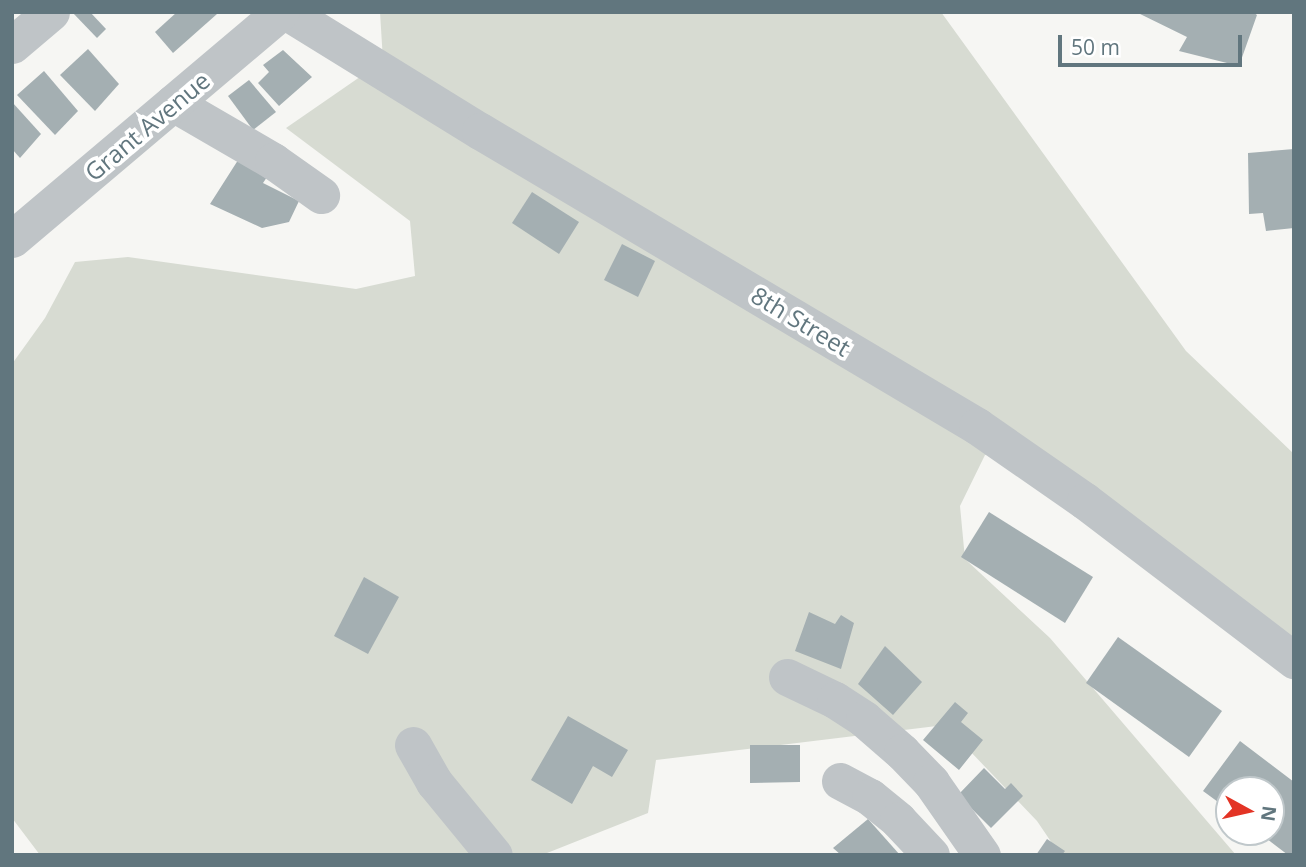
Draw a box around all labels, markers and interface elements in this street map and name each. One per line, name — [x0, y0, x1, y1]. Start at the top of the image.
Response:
scale bar — [1061, 21, 1245, 65]
text: 50 m — [1071, 33, 1120, 61]
street label: Grant Avenue — [79, 66, 215, 186]
street label: 8th Street — [746, 280, 856, 362]
north arrow — [1215, 776, 1285, 846]
text: N — [1255, 804, 1283, 823]

